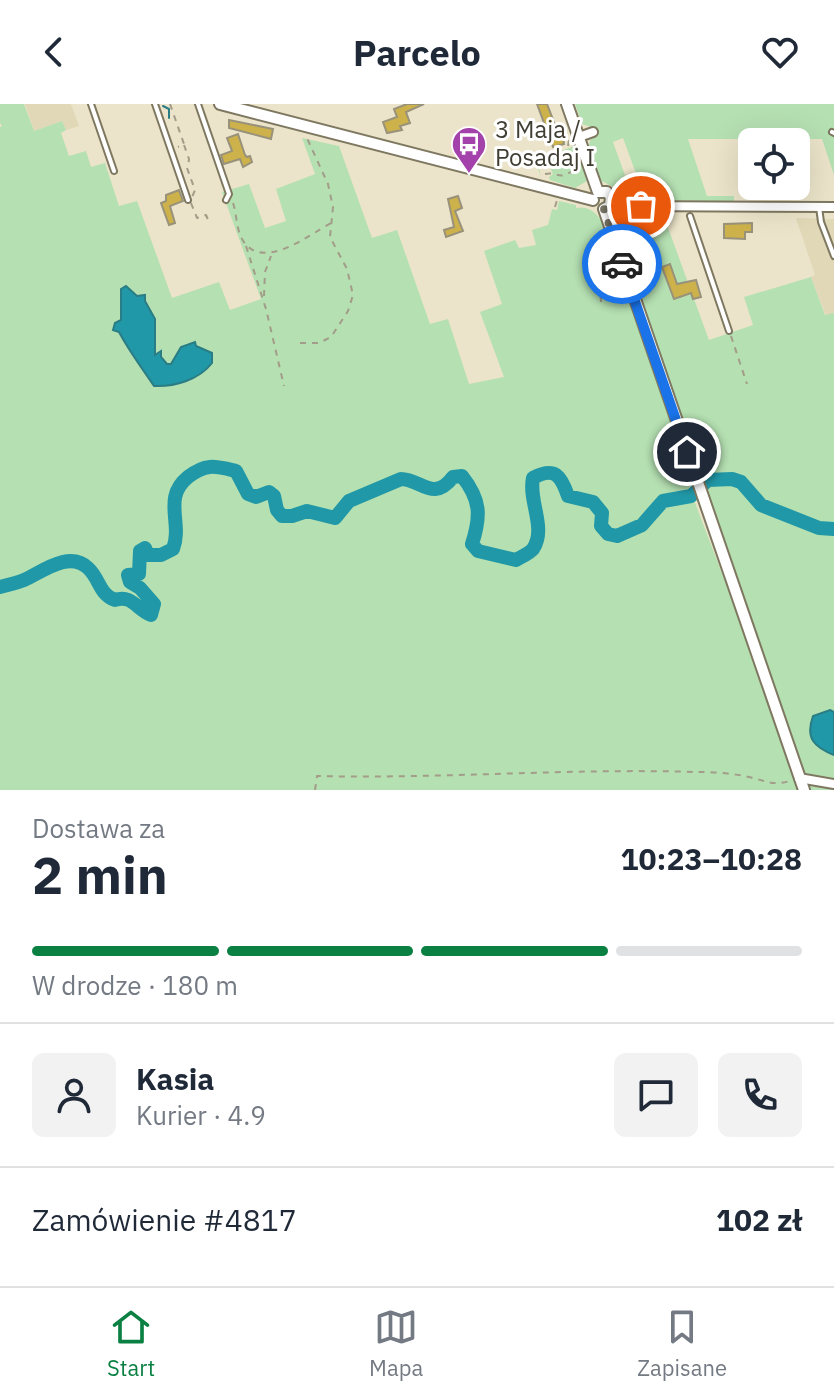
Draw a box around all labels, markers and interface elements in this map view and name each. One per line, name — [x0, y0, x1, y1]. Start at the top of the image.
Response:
text: Parcelo — [353, 29, 481, 76]
icon: back — [32, 30, 76, 74]
icon: heart — [758, 30, 802, 74]
place label: 3 Maja / Posadaj I — [495, 113, 595, 173]
bus stop icon: 3 Maja / Posadaj I — [450, 125, 488, 175]
map controls — [738, 128, 810, 200]
button: locate — [738, 128, 810, 200]
pin — [607, 172, 675, 240]
icon: bag — [619, 184, 663, 228]
courier — [582, 224, 662, 304]
icon: car — [600, 242, 644, 286]
pin — [653, 418, 721, 486]
icon: home — [665, 430, 709, 474]
text: Dostawa za — [32, 811, 165, 845]
text: 10:23–10:28 — [621, 839, 802, 878]
text: 2 min — [32, 841, 168, 908]
text: W drodze · 180 m — [32, 968, 238, 1002]
button: person — [32, 1053, 116, 1137]
button: chat — [614, 1053, 698, 1137]
button: phone — [718, 1053, 802, 1137]
text: Kasia — [136, 1059, 214, 1098]
text: Kurier · 4.9 — [136, 1098, 266, 1132]
text: Zamówienie #4817 — [32, 1200, 297, 1239]
text: 102 zł — [716, 1200, 802, 1239]
tab: Start — [107, 1305, 155, 1382]
tab: Mapa — [369, 1305, 423, 1382]
tab: Zapisane — [637, 1305, 727, 1382]

